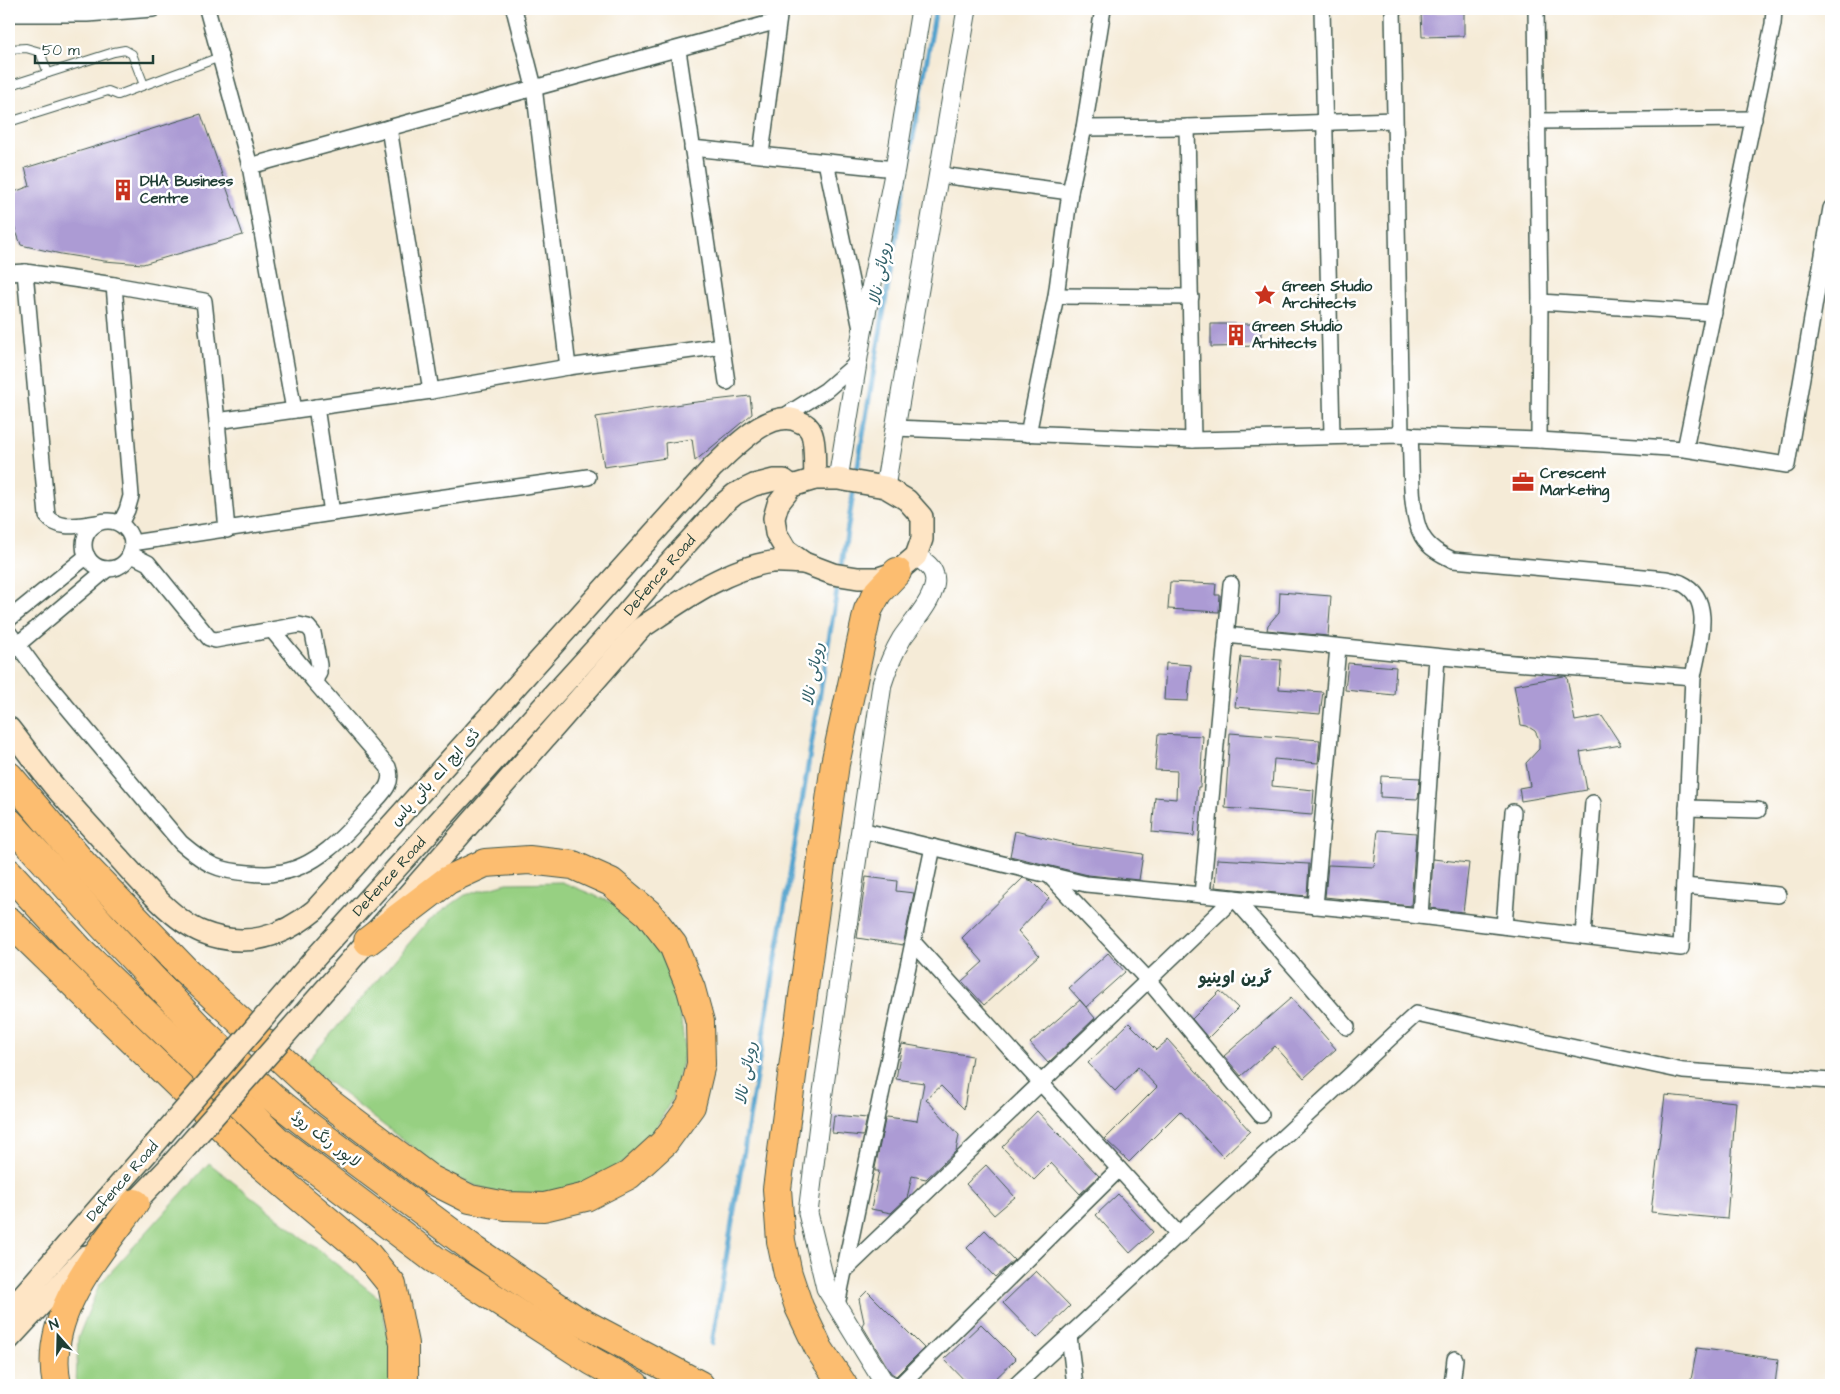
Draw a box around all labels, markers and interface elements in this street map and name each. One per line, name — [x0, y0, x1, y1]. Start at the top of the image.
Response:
scale bar — [35, 32, 152, 64]
text: 50 m — [42, 40, 80, 61]
place label: DHA Business Centre — [140, 171, 234, 209]
building icon: DHA Business Centre — [110, 177, 136, 203]
water label: روہائی نالا — [864, 241, 897, 308]
place label: Green Studio Architects — [1282, 276, 1373, 314]
place icon: Green Studio Architects — [1252, 282, 1278, 308]
place label: Green Studio Arhitects — [1252, 316, 1343, 354]
building icon: Green Studio Arhitects — [1223, 322, 1249, 348]
place label: Crescent Marketing — [1540, 463, 1609, 503]
office icon: Crescent Marketing — [1510, 469, 1536, 495]
street label: Defence Road — [619, 530, 701, 620]
water label: روہائی نالا — [797, 641, 830, 708]
street label: ڈی ایچ اے بائی پاس — [386, 724, 485, 831]
street label: Defence Road — [348, 832, 431, 921]
district label: گرین اوینیو — [1197, 967, 1272, 989]
water label: روہائی نالا — [730, 1040, 763, 1107]
street label: لاہور رنگ روڈ — [287, 1106, 365, 1173]
street label: Defence Road — [82, 1136, 163, 1226]
north arrow — [32, 1312, 82, 1362]
text: N — [46, 1314, 62, 1336]

